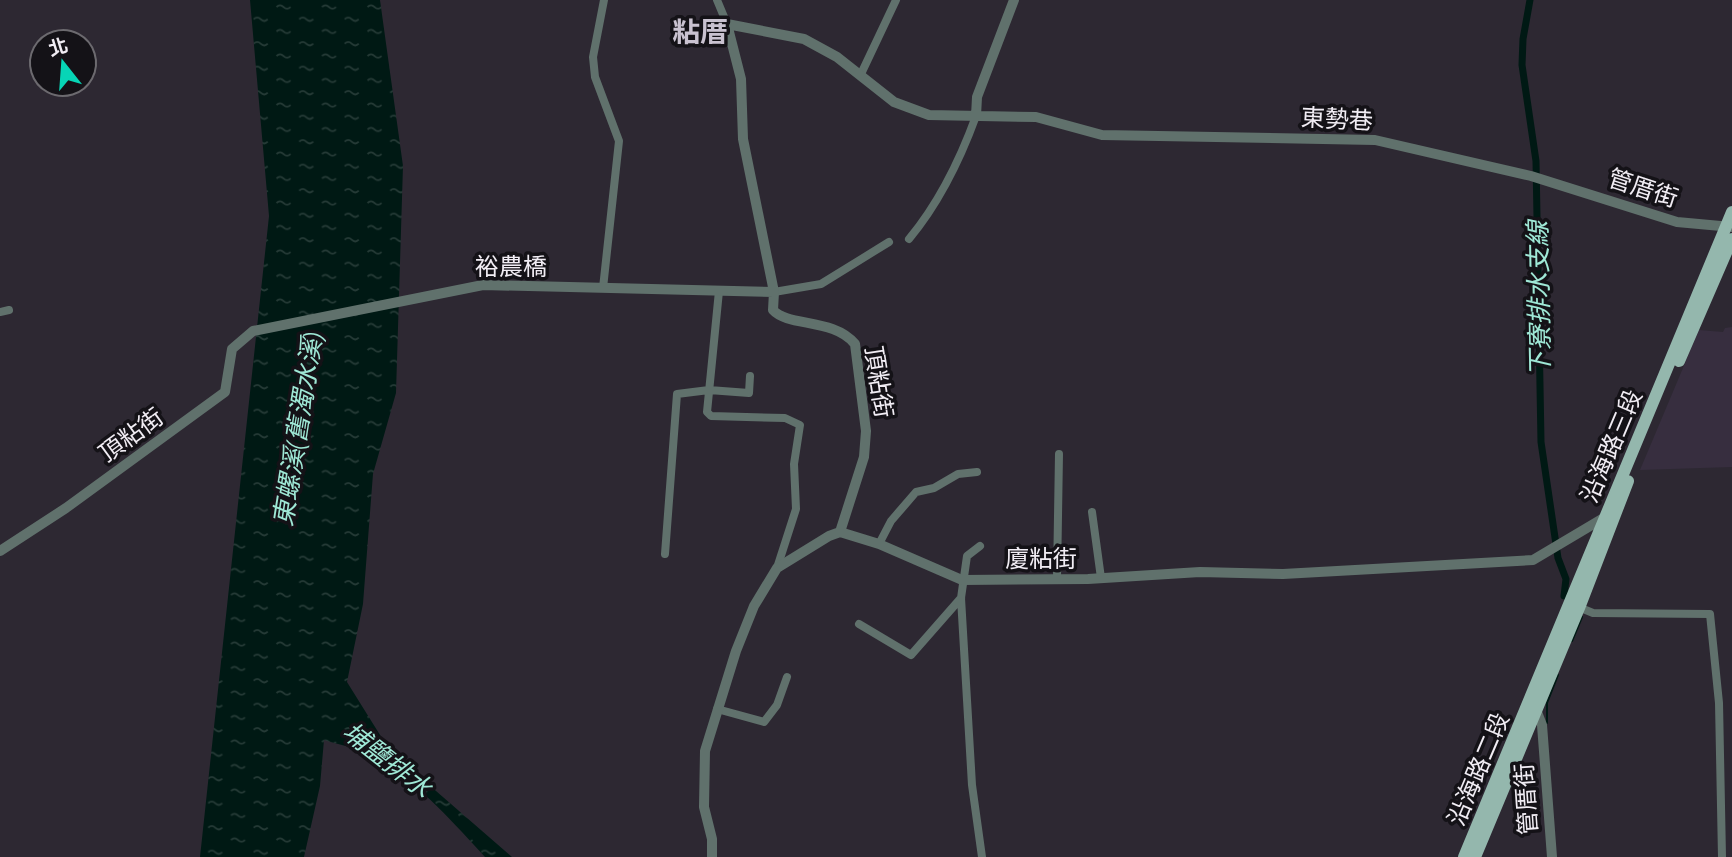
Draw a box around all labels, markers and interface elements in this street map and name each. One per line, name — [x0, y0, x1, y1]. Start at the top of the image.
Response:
district label: 粘厝 — [672, 16, 728, 49]
north arrow — [28, 28, 98, 98]
text: 北 — [46, 33, 71, 61]
street label: 東勢巷 — [1300, 103, 1374, 135]
street label: 管厝街 — [1604, 163, 1682, 213]
water label: 下寮排水支線 — [1522, 218, 1556, 377]
street label: 裕農橋 — [475, 252, 547, 281]
water label: 東螺溪(舊濁水溪) — [267, 330, 329, 528]
street label: 頂粘街 — [859, 344, 899, 420]
street label: 沿海路三段 — [1574, 385, 1648, 507]
street label: 頂粘街 — [93, 402, 169, 468]
street label: 廈粘街 — [1005, 544, 1077, 573]
street label: 沿海路二段 — [1441, 708, 1515, 830]
water label: 埔鹽排水 — [336, 715, 439, 805]
street label: 管厝街 — [1509, 762, 1543, 836]

